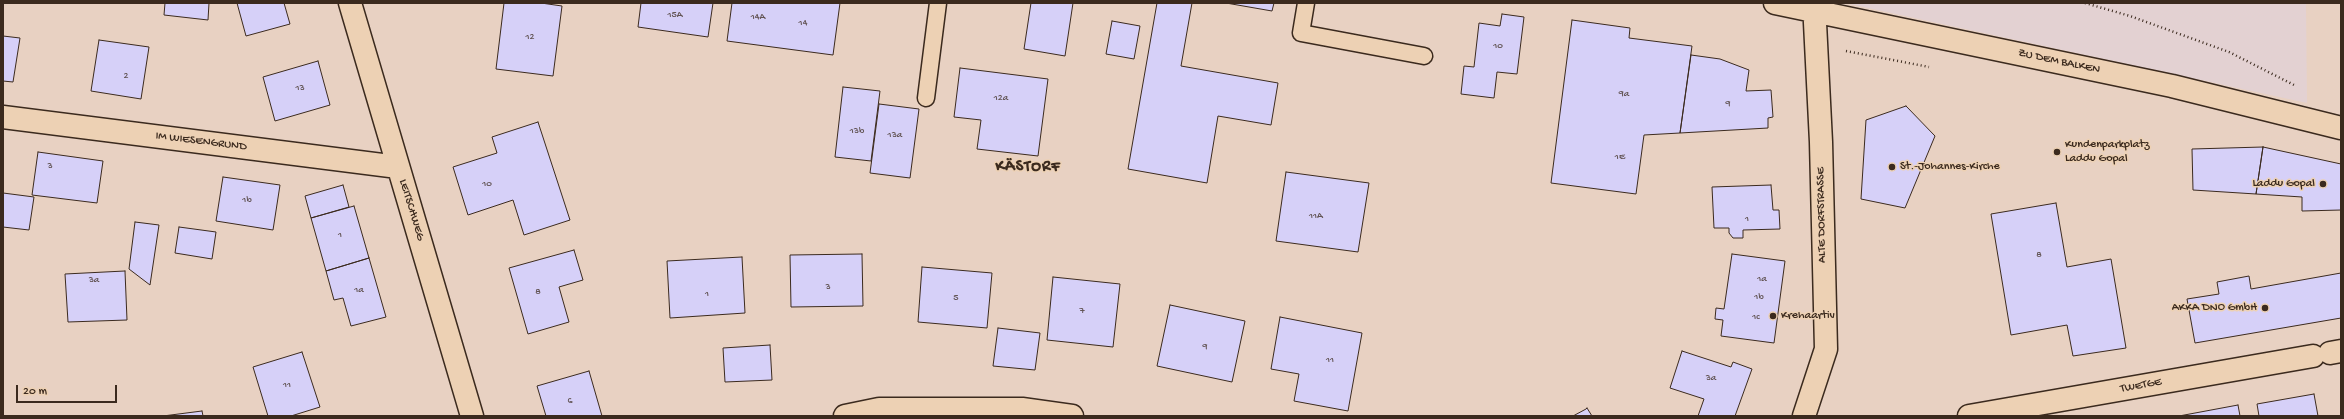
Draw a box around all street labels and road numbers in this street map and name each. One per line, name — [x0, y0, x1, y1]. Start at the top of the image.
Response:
street label: ZU DEM BALKEN — [2017, 46, 2101, 78]
street label: IM WIESENGRUND — [155, 129, 247, 155]
street label: ALTE DORFSTRASSE — [1814, 167, 1830, 263]
street label: LEITSCHWEG — [395, 178, 427, 242]
street label: TWETGE — [2119, 375, 2163, 397]

